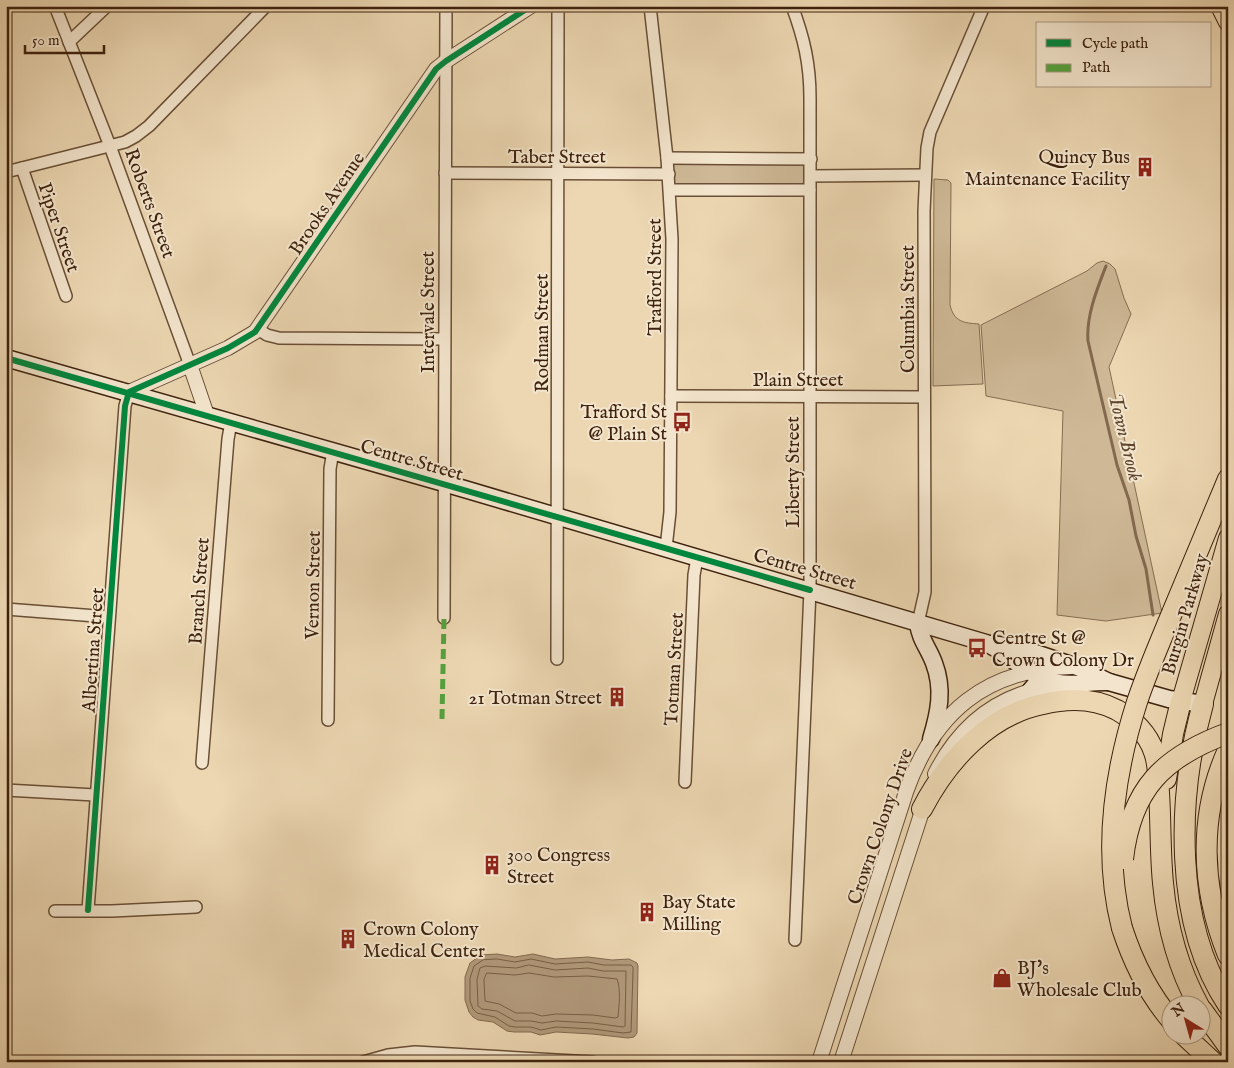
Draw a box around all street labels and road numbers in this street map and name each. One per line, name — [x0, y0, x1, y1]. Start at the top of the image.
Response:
street label: Roberts Street — [118, 146, 180, 262]
street label: Taber Street — [508, 146, 606, 170]
street label: Brooks Avenue — [284, 148, 371, 260]
street label: Piper Street — [32, 180, 85, 276]
street label: Trafford Street — [644, 218, 668, 336]
street label: Columbia Street — [897, 245, 921, 373]
street label: Intervale Street — [417, 250, 441, 373]
street label: Rodman Street — [531, 273, 555, 393]
street label: Plain Street — [753, 369, 844, 393]
street label: Liberty Street — [782, 416, 806, 528]
street label: Centre Street — [357, 435, 466, 487]
street label: Vernon Street — [301, 530, 327, 641]
street label: Branch Street — [184, 536, 216, 646]
street label: Centre Street — [750, 544, 859, 596]
street label: Burgin Parkway — [1157, 551, 1215, 678]
street label: Albertina Street — [78, 586, 110, 714]
street label: Totman Street — [660, 611, 690, 726]
street label: Crown Colony Drive — [843, 745, 919, 908]

